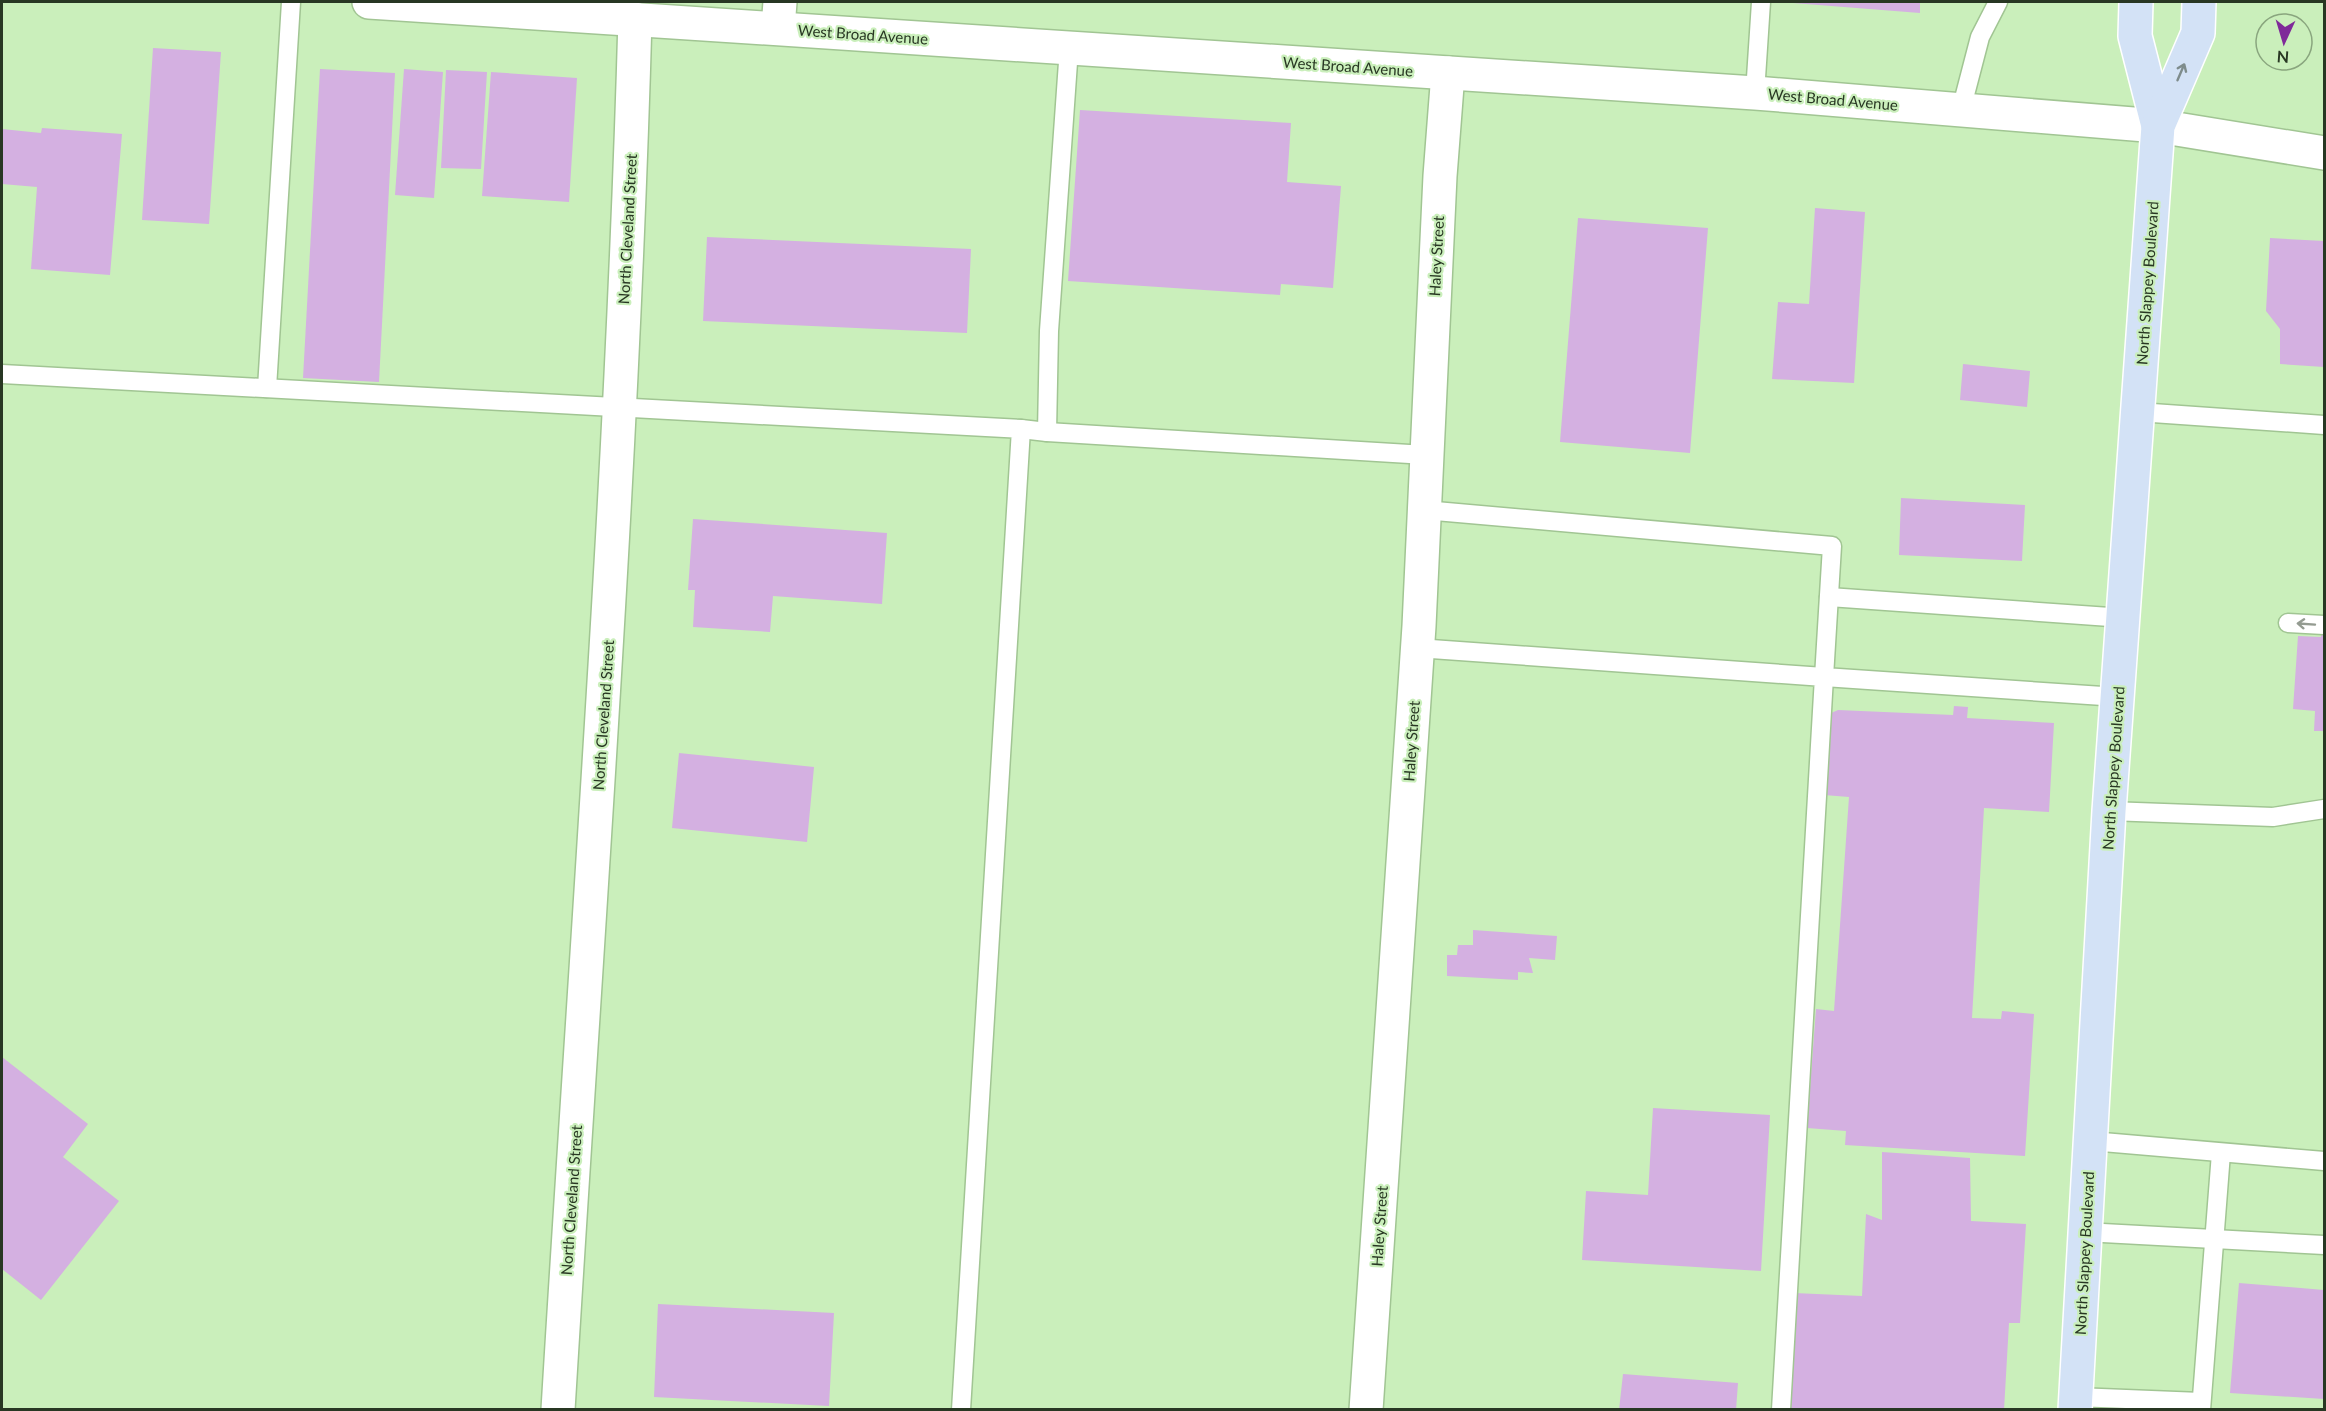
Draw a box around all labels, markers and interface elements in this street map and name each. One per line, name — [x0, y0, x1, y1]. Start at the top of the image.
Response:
north arrow — [2254, 12, 2314, 72]
street label: West Broad Avenue — [797, 20, 929, 48]
text: N — [2276, 48, 2290, 67]
street label: West Broad Avenue — [1282, 52, 1414, 80]
one-way arrow — [2176, 64, 2187, 82]
street label: West Broad Avenue — [1767, 84, 1899, 114]
street label: North Cleveland Street — [614, 153, 640, 305]
street label: North Slappey Boulevard — [2132, 201, 2162, 365]
street label: Haley Street — [1425, 215, 1447, 297]
one-way arrow — [2297, 618, 2317, 629]
street label: North Cleveland Street — [589, 639, 617, 791]
street label: North Slappey Boulevard — [2098, 686, 2128, 850]
street label: Haley Street — [1399, 700, 1423, 782]
street label: North Cleveland Street — [557, 1124, 585, 1276]
street label: North Slappey Boulevard — [2071, 1171, 2097, 1335]
street label: Haley Street — [1367, 1185, 1391, 1267]

